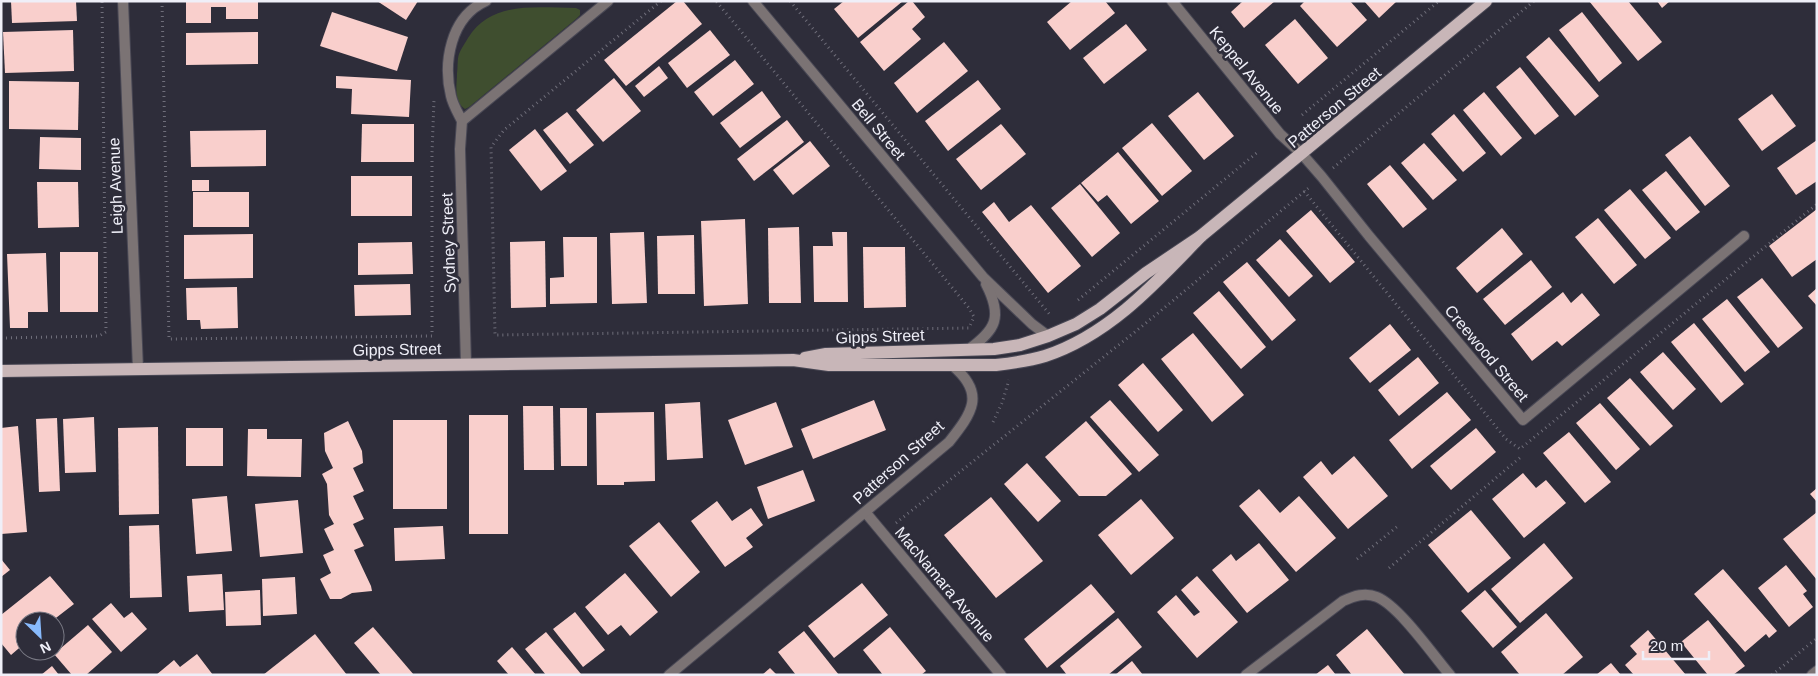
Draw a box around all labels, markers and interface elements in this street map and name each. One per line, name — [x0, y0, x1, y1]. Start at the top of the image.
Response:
street label: Keppel Avenue — [1206, 23, 1287, 117]
street label: Patterson Street — [1285, 63, 1384, 151]
street label: Bell Street — [848, 96, 909, 163]
street label: Leigh Avenue — [105, 137, 126, 235]
street label: Sydney Street — [438, 192, 459, 293]
street label: Creewood Street — [1442, 302, 1532, 405]
street label: Gipps Street — [835, 326, 925, 347]
street label: Gipps Street — [352, 340, 442, 359]
street label: Patterson Street — [850, 417, 947, 507]
street label: MacNamara Avenue — [892, 523, 998, 645]
north arrow — [15, 611, 65, 661]
scale bar — [1643, 628, 1709, 660]
text: 20 m — [1650, 637, 1683, 654]
text: N — [38, 638, 53, 657]

